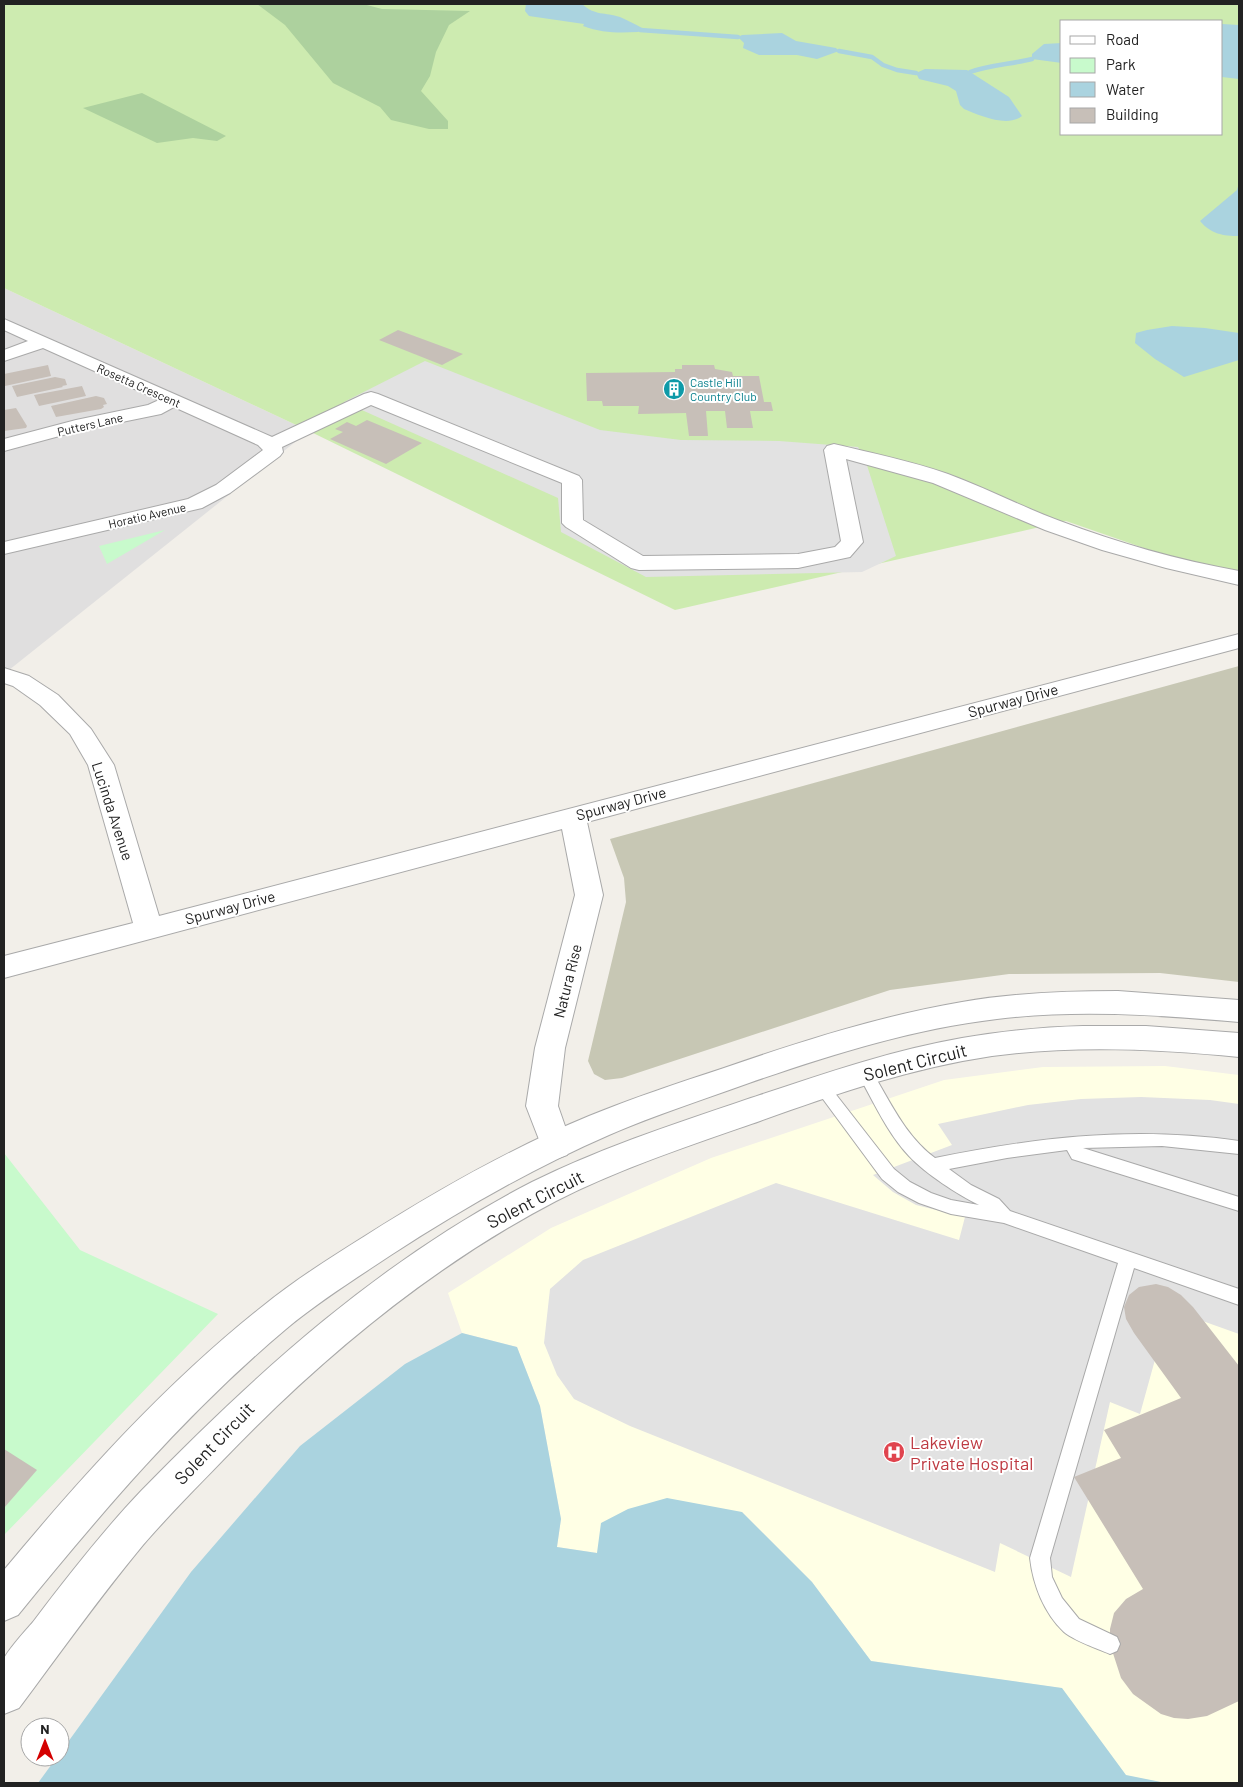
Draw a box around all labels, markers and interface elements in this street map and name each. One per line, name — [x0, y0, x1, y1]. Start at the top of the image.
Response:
legend — [1060, 20, 1223, 135]
text: Road — [1106, 30, 1139, 48]
text: Park — [1106, 55, 1136, 73]
text: Water — [1106, 80, 1145, 98]
text: Building — [1106, 105, 1159, 123]
street label: Rosetta Crescent — [95, 360, 183, 410]
place label: Castle Hill Country Club — [690, 375, 757, 403]
building icon: Castle Hill Country Club — [662, 377, 686, 401]
street label: Putters Lane — [56, 410, 124, 438]
street label: Horatio Avenue — [107, 499, 187, 531]
street label: Spurway Drive — [966, 679, 1060, 721]
street label: Lucinda Avenue — [89, 759, 137, 863]
street label: Spurway Drive — [574, 782, 668, 824]
street label: Spurway Drive — [183, 886, 277, 928]
street label: Natura Rise — [549, 942, 585, 1020]
street label: Solent Circuit — [861, 1038, 969, 1086]
street label: Solent Circuit — [483, 1165, 587, 1233]
street label: Solent Circuit — [169, 1397, 259, 1489]
place label: Lakeview Private Hospital — [910, 1431, 1033, 1474]
hospital icon: Lakeview Private Hospital — [882, 1440, 906, 1464]
north arrow — [20, 1717, 70, 1767]
text: N — [40, 1720, 50, 1737]

